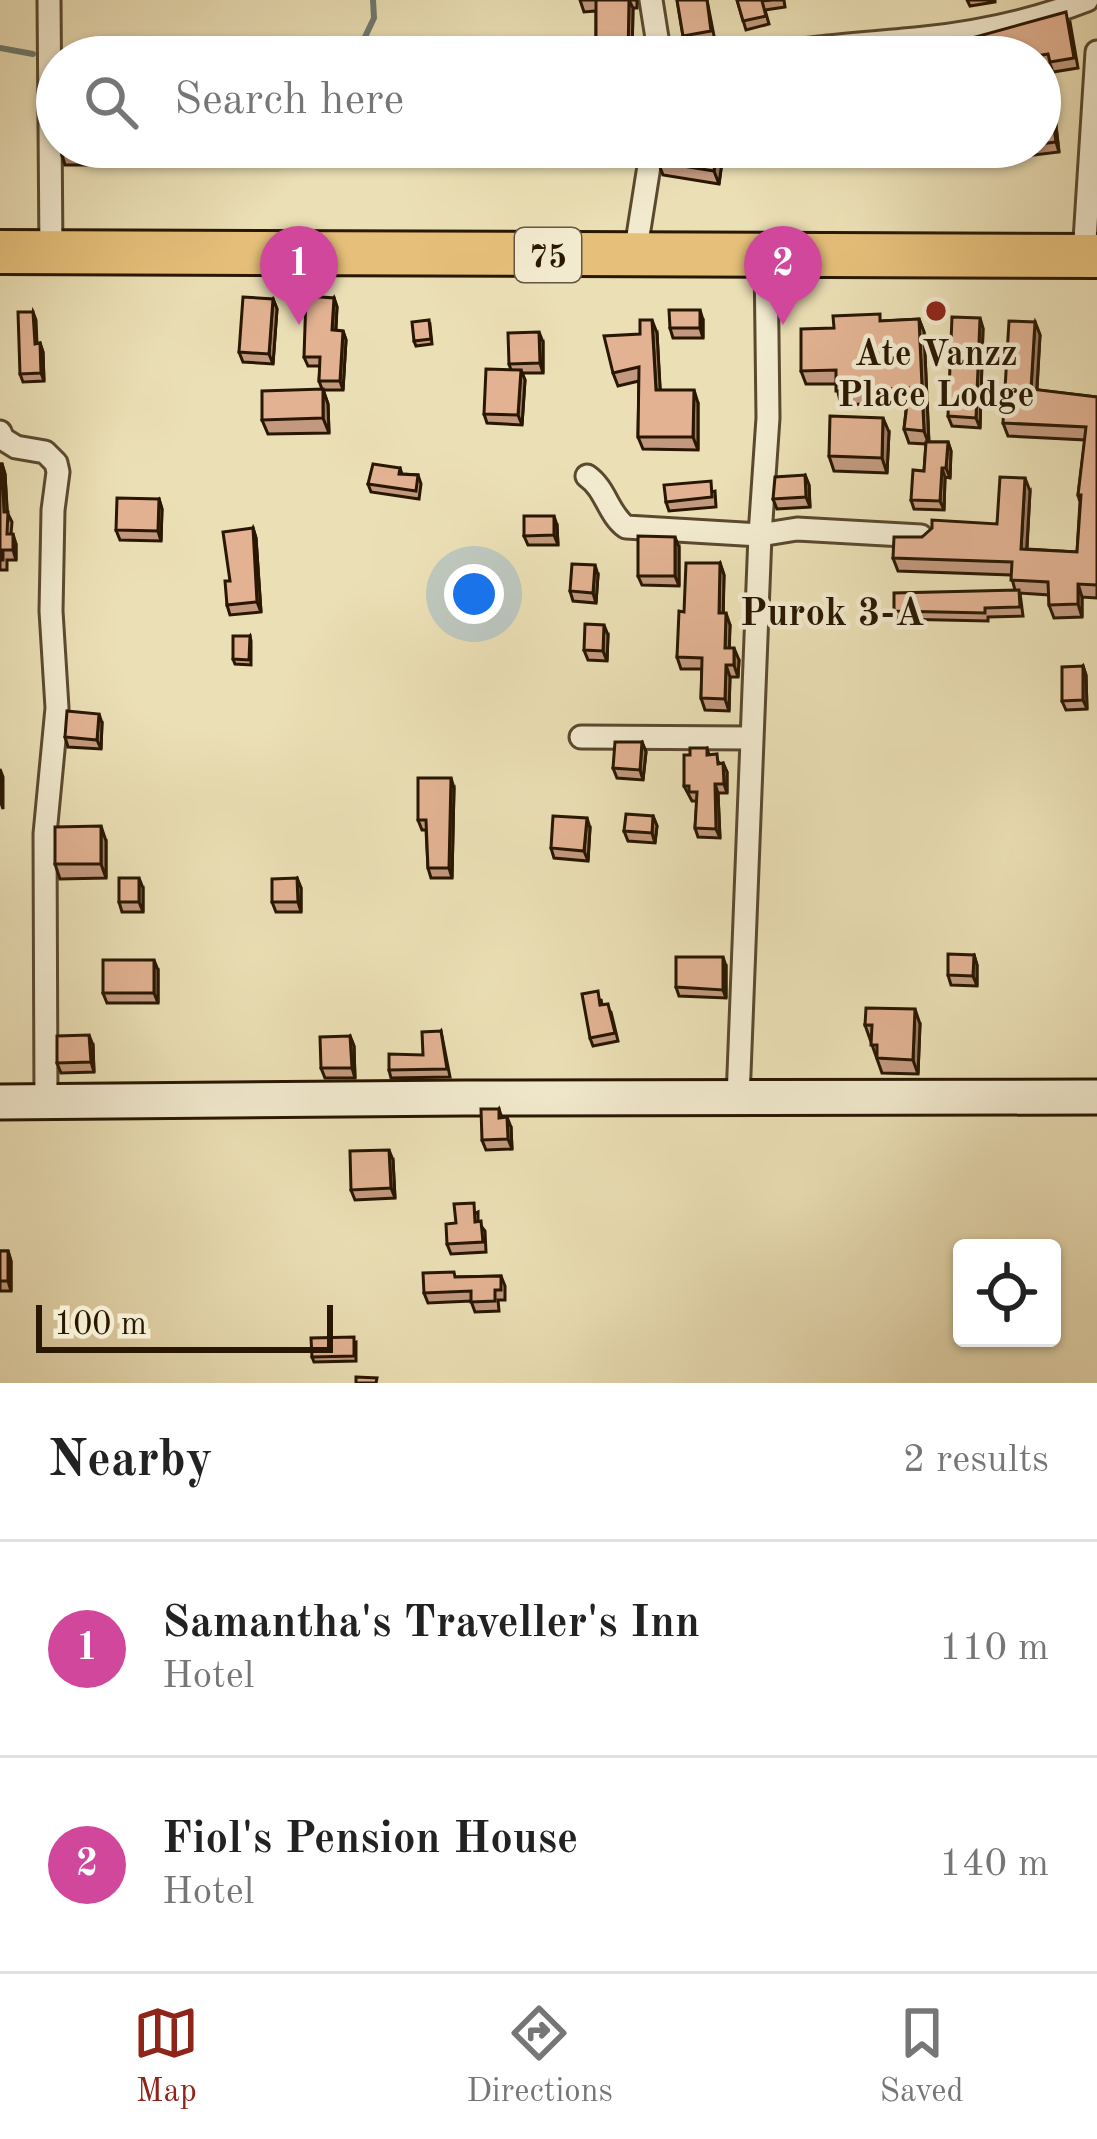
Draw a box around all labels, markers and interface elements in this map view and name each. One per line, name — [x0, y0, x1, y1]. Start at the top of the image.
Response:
search box — [36, 36, 1061, 168]
icon: search — [78, 69, 144, 135]
text: Search here — [174, 79, 404, 124]
pin: 1 — [260, 226, 338, 325]
pin: 2 — [744, 226, 822, 325]
road number: 75 — [515, 228, 581, 282]
marker: Ate Vanzz Place Lodge — [923, 298, 949, 324]
place label: Ate Vanzz Place Lodge — [837, 338, 1035, 415]
your location — [444, 564, 504, 624]
district label: Purok 3-A — [740, 595, 924, 634]
map controls — [953, 1239, 1061, 1347]
button: locate — [953, 1239, 1061, 1347]
scale bar — [36, 1299, 333, 1352]
text: 100 m — [54, 1309, 147, 1342]
text: Nearby — [48, 1436, 213, 1487]
text: 2 results — [903, 1441, 1049, 1480]
text: Samantha's Traveller's Inn — [162, 1602, 700, 1647]
text: 1 — [76, 1629, 98, 1668]
text: 110 m — [939, 1629, 1049, 1668]
text: Hotel — [162, 1657, 254, 1696]
text: Fiol's Pension House — [162, 1818, 578, 1863]
text: 2 — [76, 1845, 98, 1884]
text: 140 m — [939, 1845, 1049, 1884]
text: Hotel — [162, 1873, 254, 1912]
tab: Map — [133, 2000, 199, 2113]
tab: Directions — [466, 2000, 613, 2113]
tab: Saved — [880, 2000, 964, 2113]

